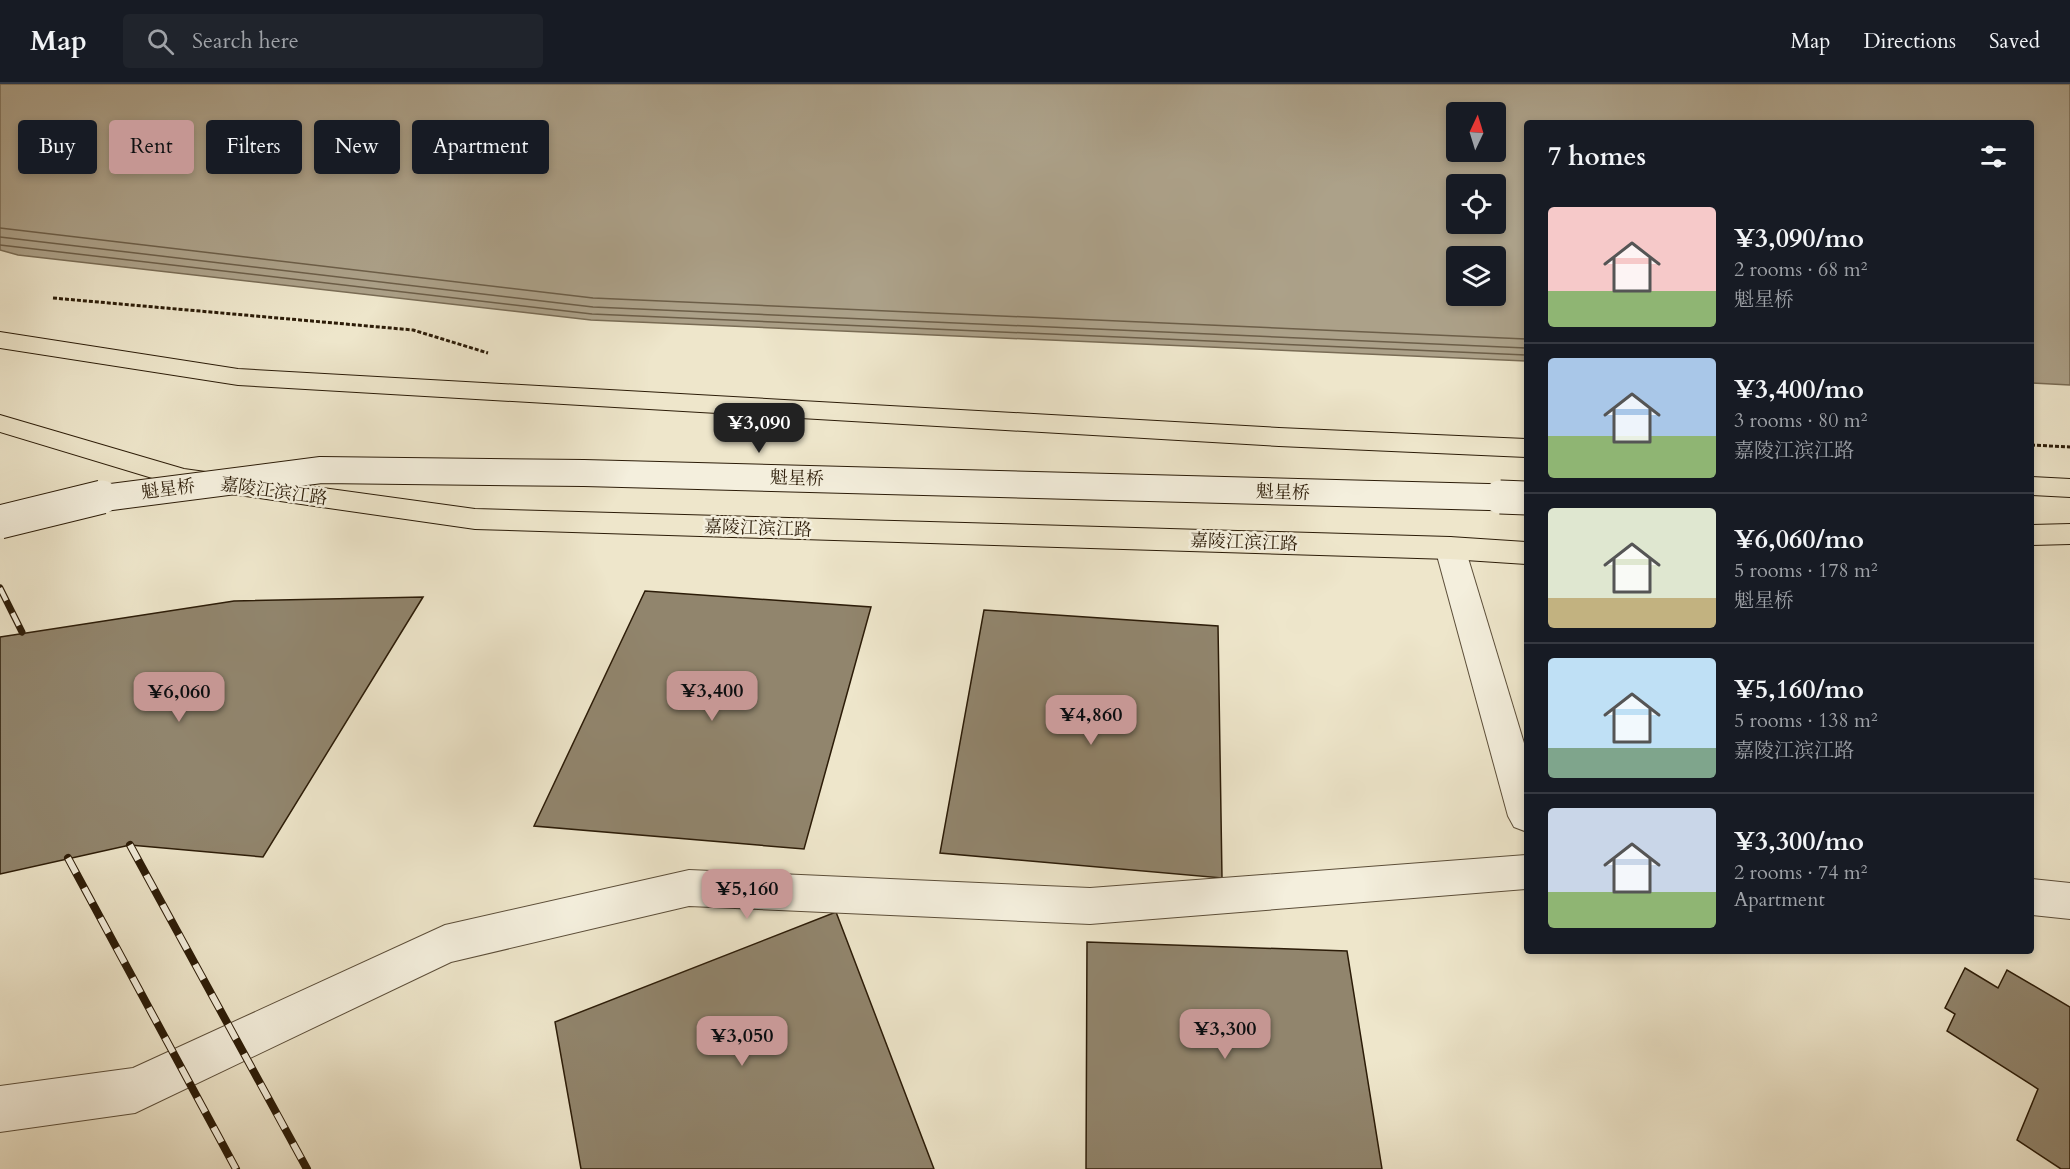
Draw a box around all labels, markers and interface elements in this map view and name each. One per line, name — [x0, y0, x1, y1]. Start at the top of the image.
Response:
search box — [123, 14, 543, 68]
text: Map — [30, 22, 87, 60]
icon: search — [144, 25, 177, 58]
text: Search here — [192, 26, 299, 56]
text: Map — [1790, 27, 1830, 56]
text: Directions — [1863, 27, 1956, 56]
text: Saved — [1989, 27, 2040, 56]
north arrow — [1446, 102, 1506, 162]
map controls — [1446, 102, 1506, 306]
chip: Buy — [18, 120, 97, 174]
chip: Rent — [109, 120, 194, 174]
chip: Filters — [206, 120, 302, 174]
chip: New — [314, 120, 400, 174]
chip: Apartment — [412, 120, 549, 174]
text: 7 homes — [1548, 139, 1646, 174]
icon: filters — [1977, 140, 2010, 173]
button: locate — [1446, 174, 1506, 234]
text: ¥3,090/mo — [1734, 221, 1864, 256]
icon: home — [1596, 231, 1668, 303]
button: layers — [1446, 246, 1506, 306]
text: 2 rooms · 68 m² — [1734, 256, 1867, 283]
text: 魁星桥 — [1734, 286, 1794, 313]
text: ¥3,400/mo — [1734, 372, 1864, 407]
icon: home — [1596, 382, 1668, 454]
pin: ¥3,090 — [710, 403, 808, 454]
text: 3 rooms · 80 m² — [1734, 407, 1867, 434]
text: ¥3,090 — [728, 409, 790, 436]
text: 嘉陵江滨江路 — [1734, 437, 1854, 464]
street label: 魁星桥 — [770, 465, 824, 492]
street label: 嘉陵江滨江路 — [219, 472, 329, 511]
street label: 魁星桥 — [140, 474, 196, 505]
street label: 魁星桥 — [1256, 479, 1310, 506]
street label: 嘉陵江滨江路 — [704, 514, 812, 543]
text: ¥6,060/mo — [1734, 522, 1864, 557]
street label: 嘉陵江滨江路 — [1190, 528, 1298, 557]
icon: home — [1596, 532, 1668, 604]
text: 5 rooms · 178 m² — [1734, 557, 1878, 584]
text: 魁星桥 — [1734, 587, 1794, 614]
pin: ¥3,400 — [663, 671, 761, 722]
pin: ¥6,060 — [130, 672, 228, 723]
text: ¥5,160/mo — [1734, 672, 1864, 707]
text: ¥3,400 — [681, 677, 743, 704]
text: ¥6,060 — [148, 678, 210, 705]
icon: home — [1596, 682, 1668, 754]
pin: ¥4,860 — [1042, 695, 1140, 746]
text: ¥4,860 — [1060, 701, 1122, 728]
text: 5 rooms · 138 m² — [1734, 707, 1878, 734]
text: 嘉陵江滨江路 — [1734, 737, 1854, 764]
text: ¥3,300/mo — [1734, 824, 1864, 859]
icon: home — [1596, 832, 1668, 904]
text: 2 rooms · 74 m² — [1734, 859, 1867, 886]
pin: ¥5,160 — [698, 869, 796, 920]
text: ¥5,160 — [716, 875, 778, 902]
text: Apartment — [1734, 886, 1825, 913]
pin: ¥3,300 — [1176, 1009, 1274, 1060]
text: ¥3,300 — [1194, 1015, 1256, 1042]
pin: ¥3,050 — [693, 1016, 791, 1067]
text: ¥3,050 — [711, 1022, 773, 1049]

